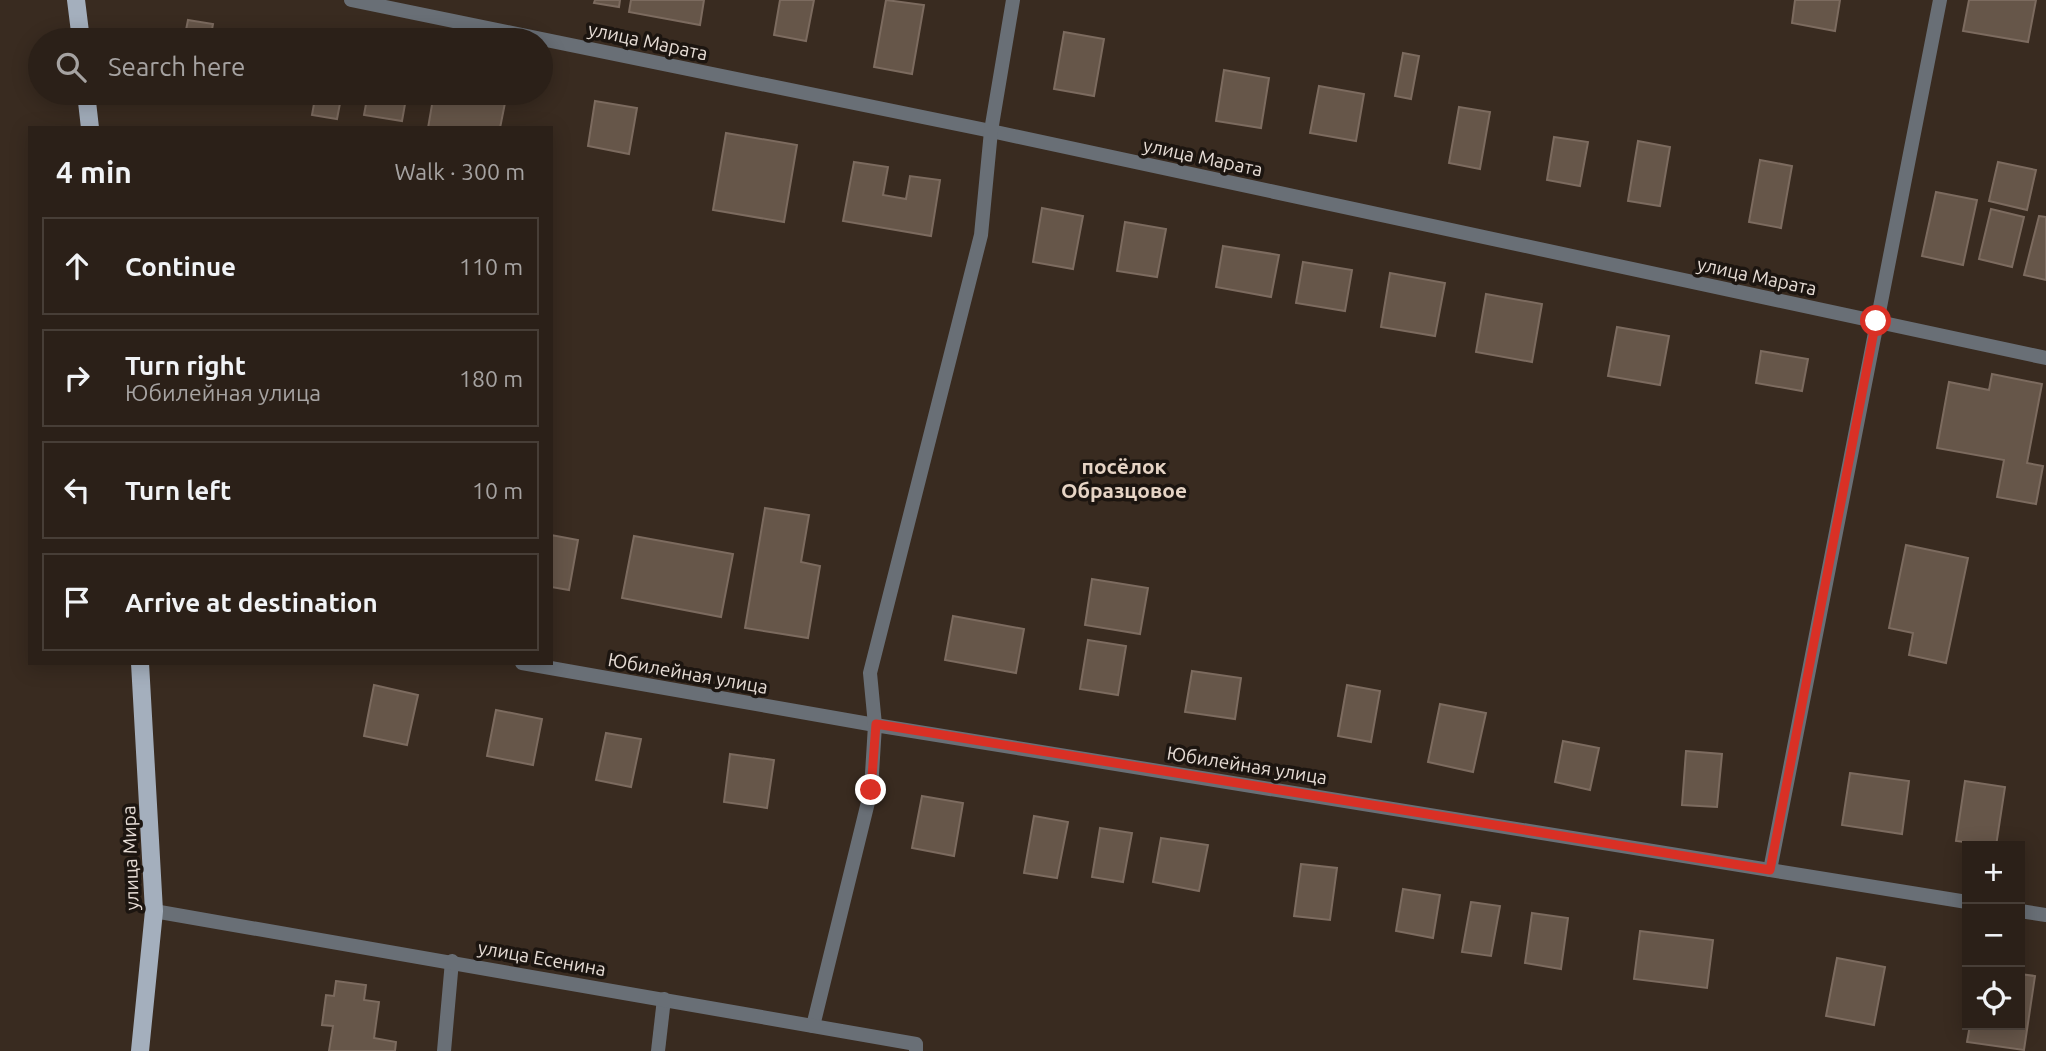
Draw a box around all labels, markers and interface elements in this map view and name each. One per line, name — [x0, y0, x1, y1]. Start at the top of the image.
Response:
street label: улица Марата — [586, 18, 710, 64]
search box — [28, 28, 553, 105]
icon: search — [52, 48, 90, 86]
text: Search here — [108, 52, 245, 81]
street label: улица Марата — [1141, 134, 1265, 180]
text: 4 min — [56, 155, 132, 189]
text: Walk · 300 m — [394, 159, 525, 184]
icon: ahead — [58, 247, 96, 285]
text: Continue — [125, 252, 236, 281]
street label: улица Марата — [1695, 253, 1819, 299]
text: 110 m — [459, 254, 523, 279]
route start — [1860, 305, 1891, 336]
text: Turn right — [125, 351, 246, 380]
icon: right — [58, 359, 96, 397]
text: 180 m — [459, 366, 523, 391]
text: Юбилейная улица — [125, 380, 321, 405]
district label: посёлок Образцовое — [1061, 454, 1187, 502]
icon: left — [58, 471, 96, 509]
text: Turn left — [125, 476, 231, 505]
text: 10 m — [472, 478, 523, 503]
icon: arrive — [58, 583, 96, 621]
text: Arrive at destination — [125, 588, 378, 617]
street label: Юбилейная улица — [606, 648, 770, 698]
street label: Юбилейная улица — [1165, 741, 1329, 789]
route end — [855, 774, 886, 805]
street label: улица Мира — [117, 805, 143, 911]
map controls — [1962, 841, 2025, 1030]
button: + — [1962, 841, 2025, 904]
button: − — [1962, 904, 2025, 967]
street label: улица Есенина — [476, 936, 608, 980]
button: locate — [1962, 967, 2025, 1030]

